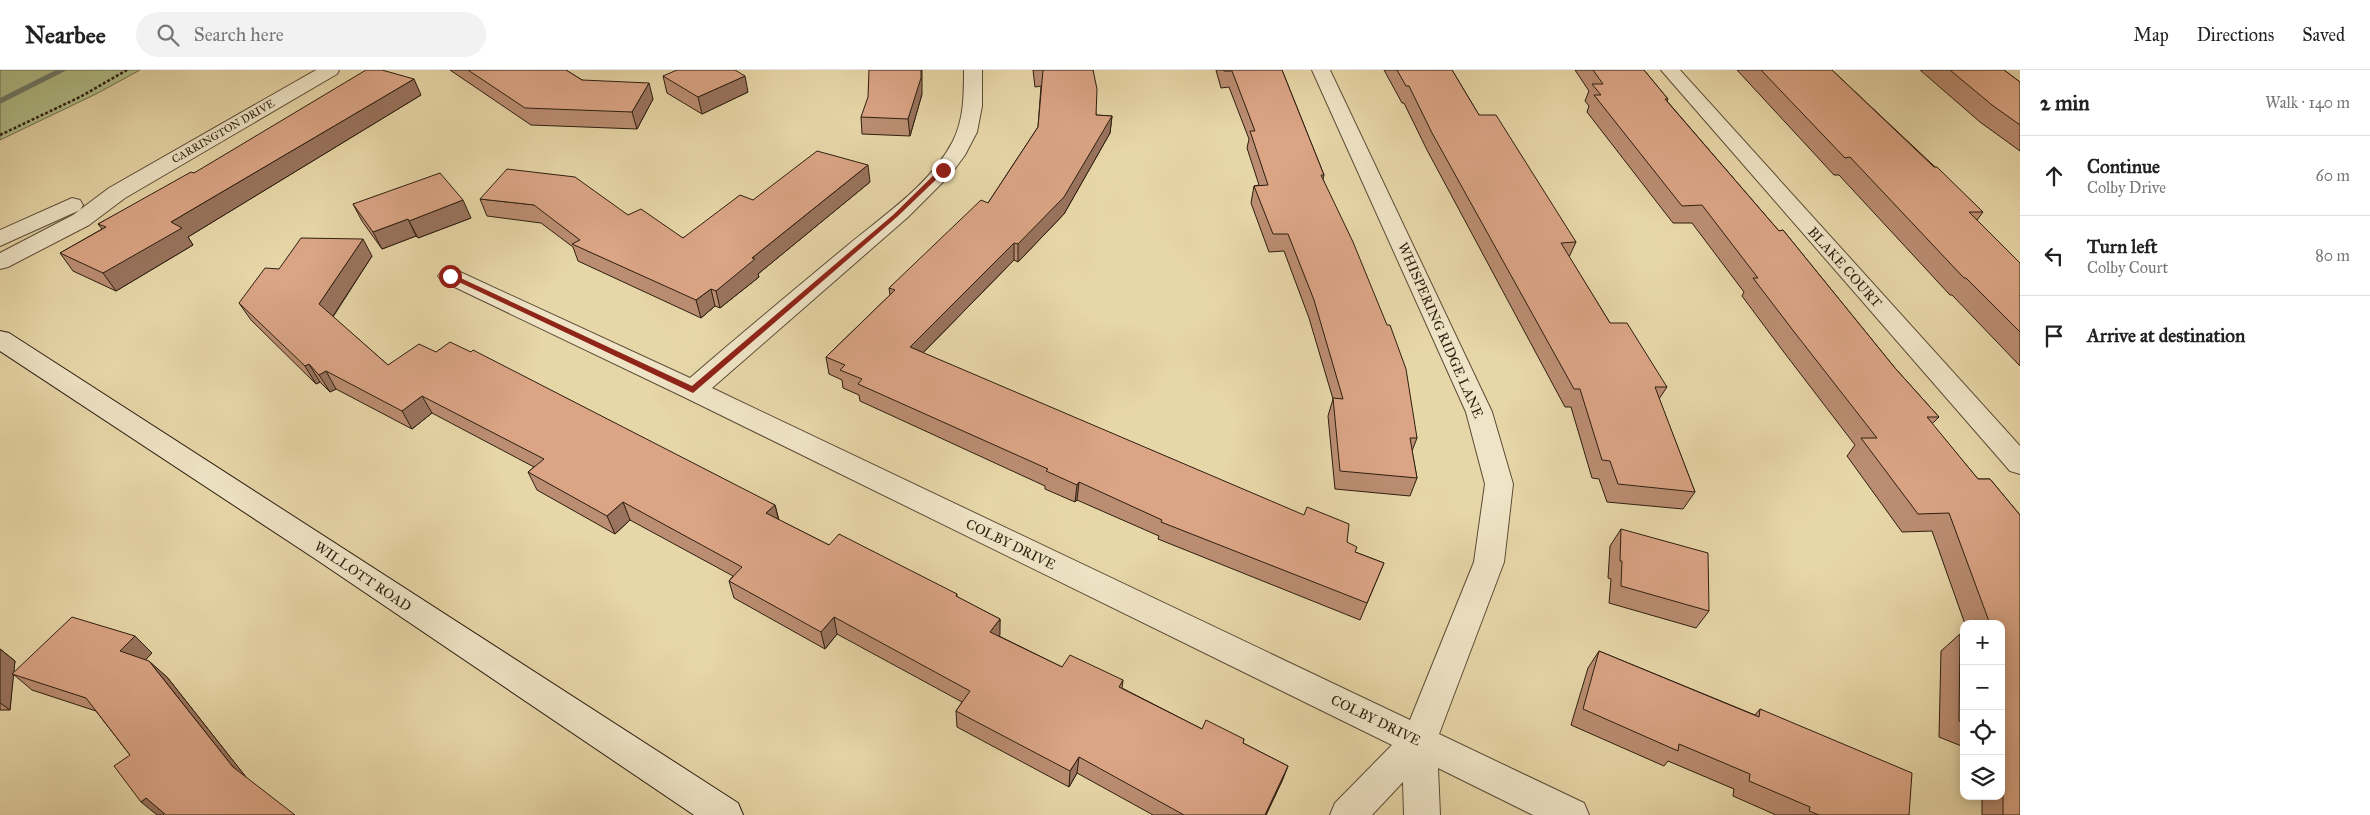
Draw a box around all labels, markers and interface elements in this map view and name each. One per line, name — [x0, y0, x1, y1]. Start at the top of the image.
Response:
search box — [136, 12, 486, 57]
text: Nearbee — [25, 20, 106, 50]
icon: search — [154, 21, 182, 49]
text: Search here — [194, 23, 284, 46]
text: Map — [2133, 24, 2169, 46]
text: Directions — [2197, 24, 2274, 46]
text: Saved — [2302, 24, 2345, 46]
text: 2 min — [2040, 90, 2090, 116]
text: Walk · 140 m — [2265, 93, 2350, 112]
street label: CARRINGTON DRIVE — [170, 97, 277, 166]
text: Continue — [2087, 155, 2160, 178]
route end — [932, 159, 955, 182]
icon: ahead — [2040, 162, 2068, 190]
text: 60 m — [2316, 166, 2350, 185]
text: Colby Drive — [2087, 178, 2166, 197]
street label: BLAKE COURT — [1804, 223, 1886, 311]
text: Turn left — [2087, 235, 2157, 258]
street label: WHISPERING RIDGE LANE — [1394, 240, 1487, 421]
icon: left — [2040, 242, 2068, 270]
text: 80 m — [2315, 246, 2350, 265]
text: Colby Court — [2087, 258, 2168, 277]
route start — [439, 265, 462, 288]
icon: arrive — [2040, 322, 2068, 350]
text: Arrive at destination — [2087, 324, 2245, 347]
street label: COLBY DRIVE — [963, 515, 1058, 574]
street label: WILLOTT ROAD — [311, 538, 415, 615]
map controls — [1960, 620, 2005, 800]
button: + — [1960, 620, 2005, 665]
button: − — [1960, 665, 2005, 710]
street label: COLBY DRIVE — [1328, 691, 1423, 750]
button: locate — [1960, 710, 2005, 755]
button: layers — [1960, 755, 2005, 800]

